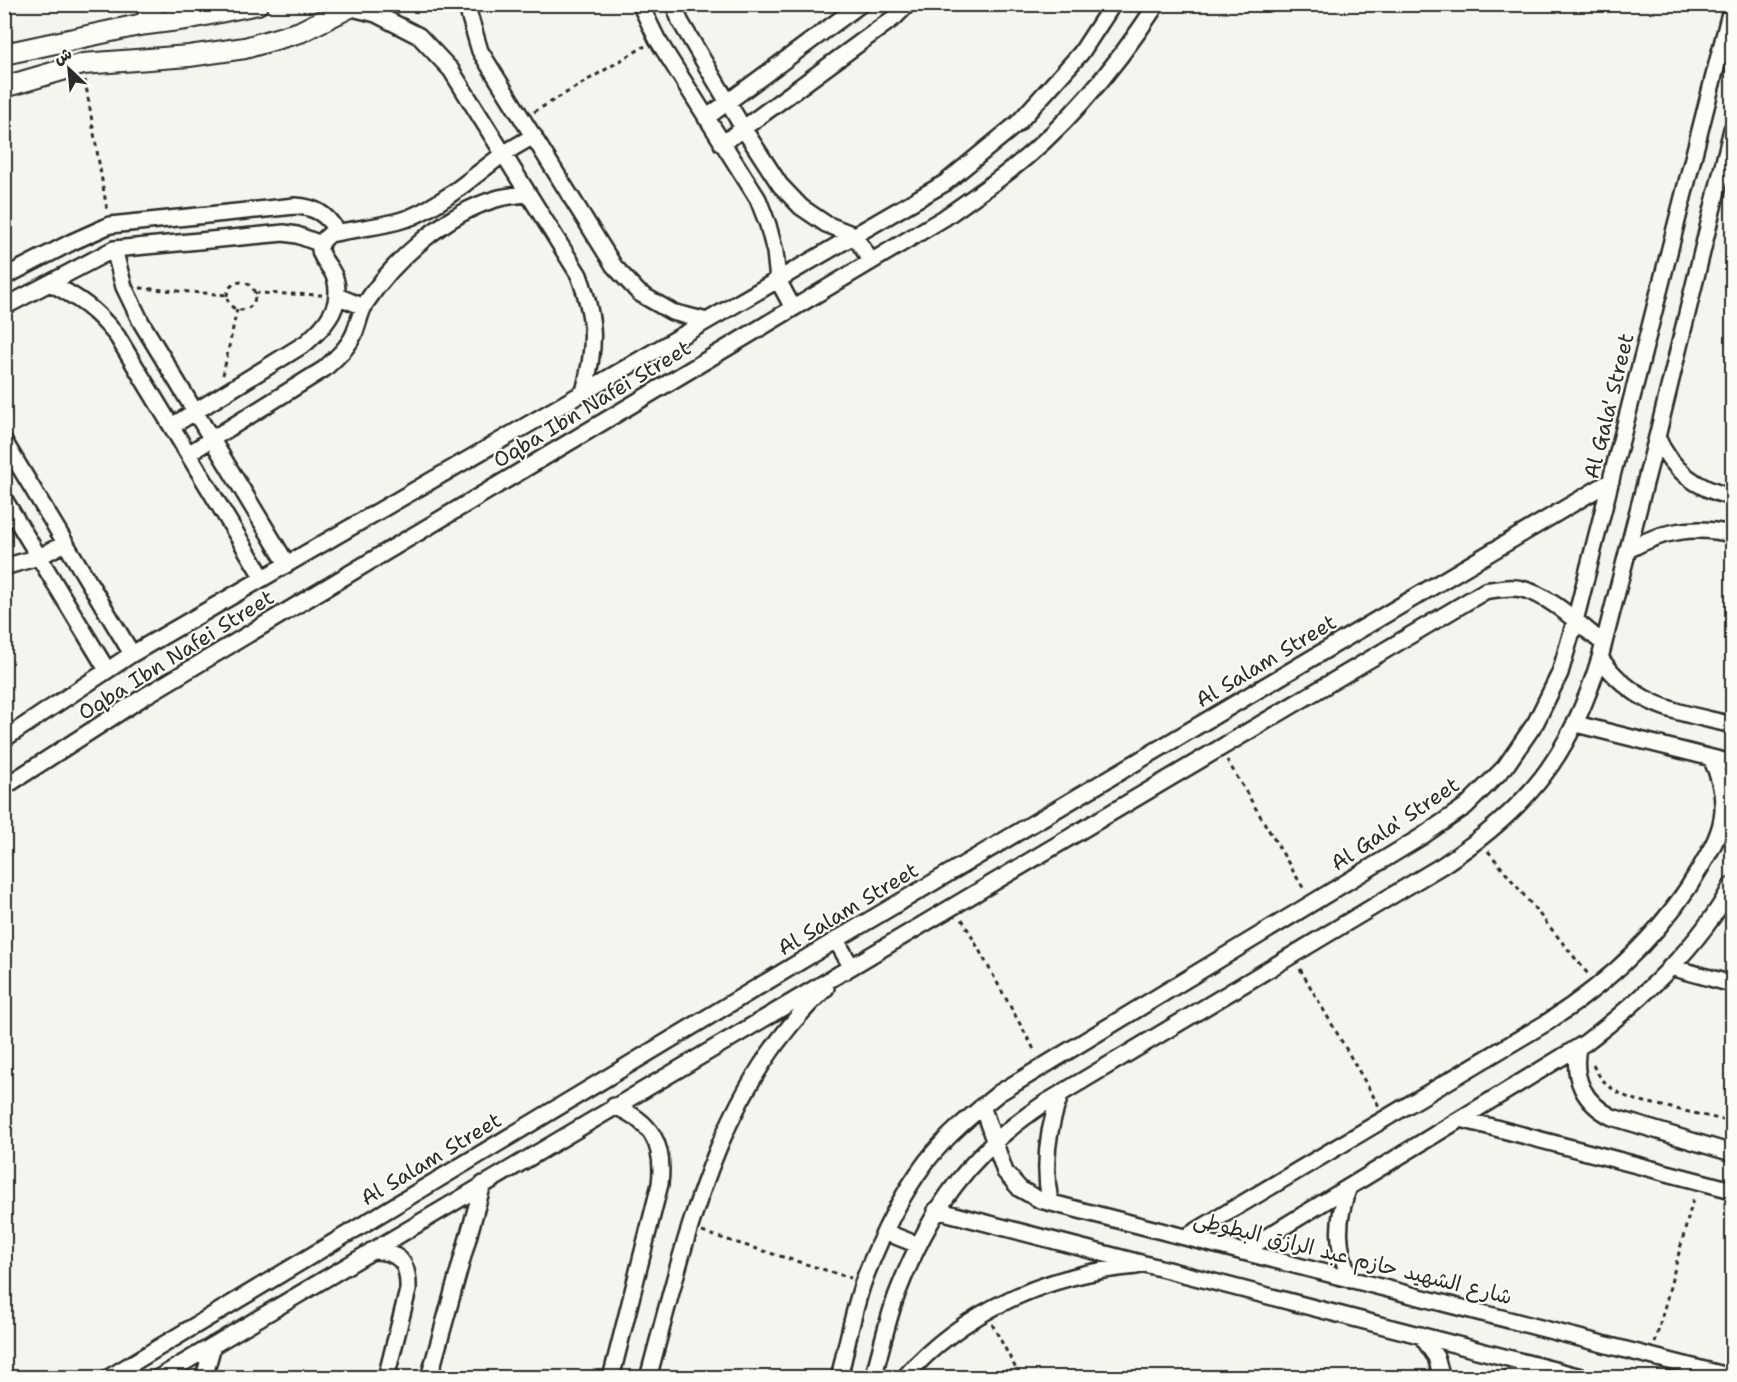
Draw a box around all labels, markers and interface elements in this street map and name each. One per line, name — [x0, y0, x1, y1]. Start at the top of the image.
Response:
north arrow — [39, 39, 99, 99]
text: ش — [50, 43, 75, 69]
street label: Al Gala' Street — [1577, 330, 1641, 482]
street label: Oqba Ibn Nafei Street — [488, 334, 696, 474]
street label: Oqba Ibn Nafei Street — [73, 583, 279, 727]
street label: Al Salam Street — [1190, 608, 1342, 714]
street label: Al Gala' Street — [1325, 771, 1465, 877]
street label: Al Salam Street — [772, 856, 924, 962]
street label: Al Salam Street — [355, 1106, 507, 1212]
street label: شارع الشهيد حازم عبد الرازق البطوطى — [1190, 1205, 1515, 1313]

